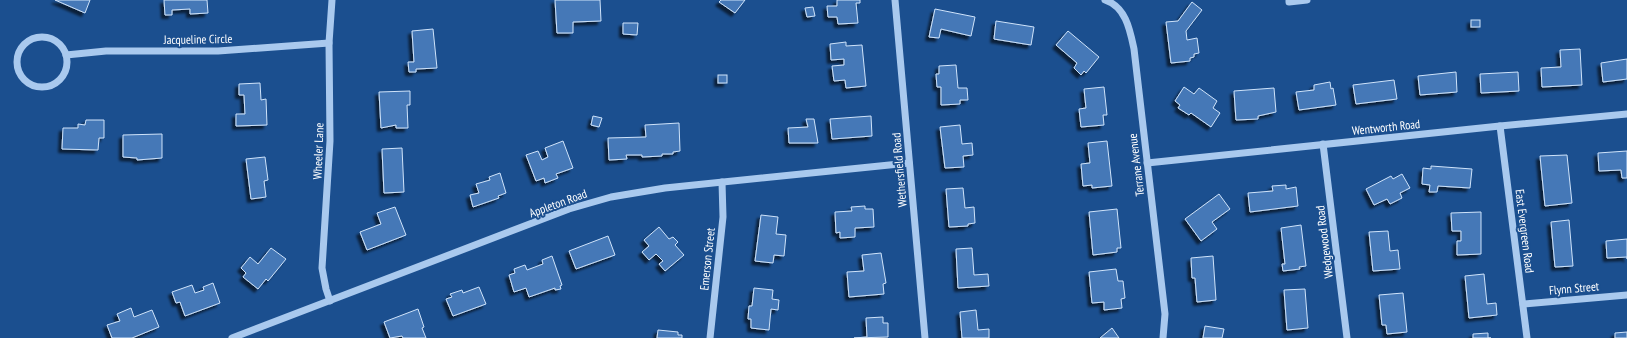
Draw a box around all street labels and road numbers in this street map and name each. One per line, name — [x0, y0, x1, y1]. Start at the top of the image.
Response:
street label: Jacqueline Circle — [163, 31, 233, 47]
street label: Wentworth Road — [1351, 116, 1421, 138]
street label: Wheeler Lane — [310, 122, 326, 180]
street label: Wethersfield Road — [888, 132, 910, 208]
street label: Terrane Avenue — [1125, 133, 1147, 197]
street label: Appleton Road — [527, 186, 589, 220]
street label: East Evergreen Road — [1512, 188, 1538, 274]
street label: Wedgewood Road — [1312, 205, 1336, 279]
street label: Emerson Street — [696, 226, 718, 291]
street label: Flynn Street — [1548, 278, 1600, 298]

